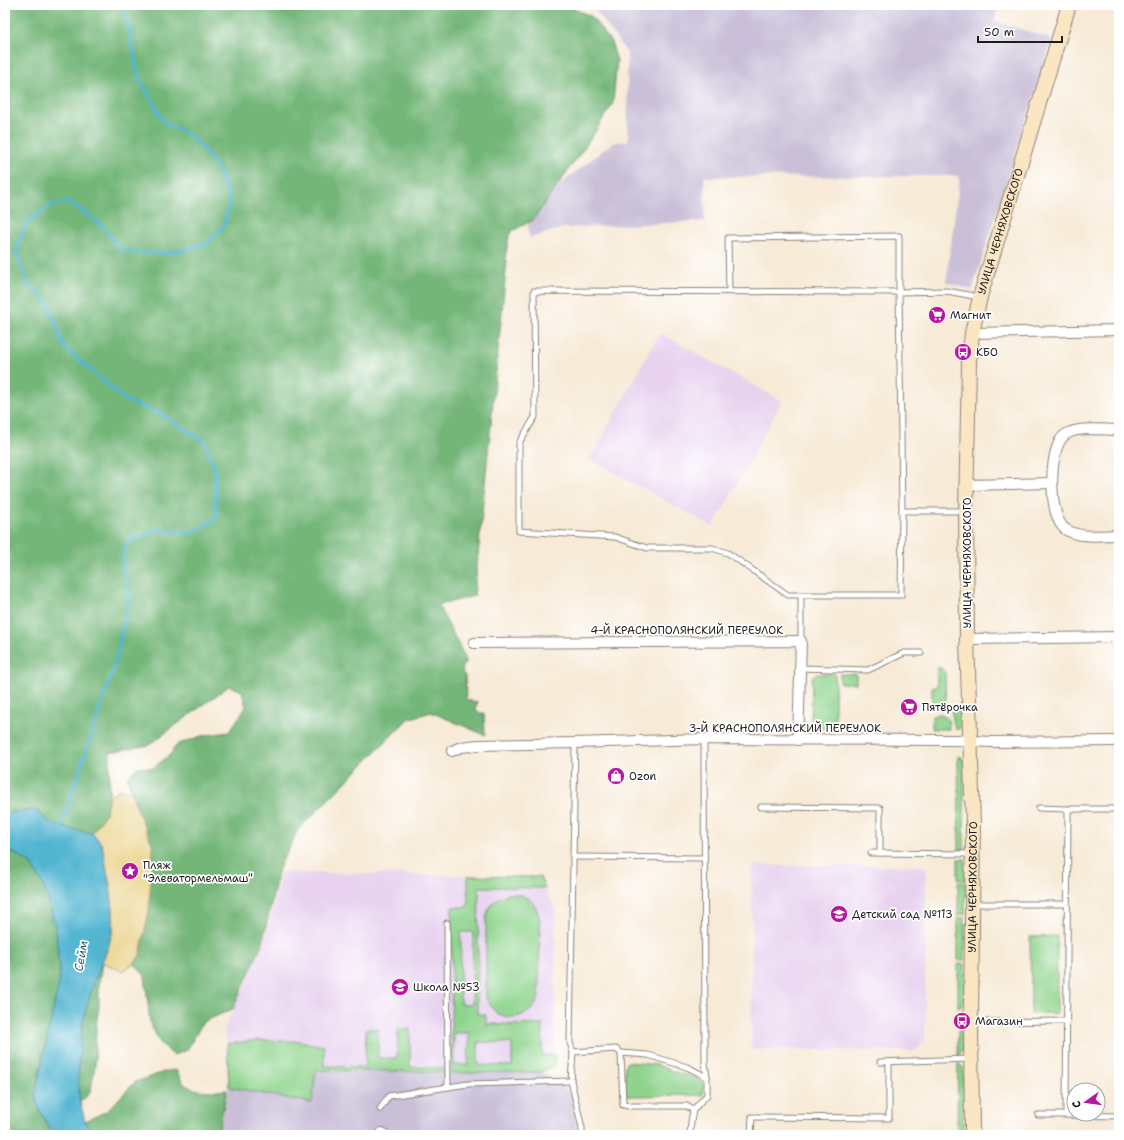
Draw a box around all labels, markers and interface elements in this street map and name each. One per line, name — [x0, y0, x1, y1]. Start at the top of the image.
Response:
scale bar — [978, 18, 1062, 44]
text: 50 m — [984, 24, 1014, 40]
street label: УЛИЦА ЧЕРНЯХОВСКОГО — [974, 166, 1027, 296]
supermarket icon: Магнит — [927, 305, 947, 325]
place label: Магнит — [950, 308, 991, 323]
bus stop icon: КБО — [953, 342, 973, 362]
place label: КБО — [976, 345, 998, 360]
street label: УЛИЦА ЧЕРНЯХОВСКОГО — [960, 497, 975, 629]
street label: 4-Й КРАСНОПОЛЯНСКИЙ ПЕРЕУЛОК — [591, 622, 783, 638]
supermarket icon: Пятёрочка — [899, 697, 919, 717]
place label: Пятёрочка — [922, 700, 978, 715]
street label: 3-Й КРАСНОПОЛЯНСКИЙ ПЕРЕУЛОК — [689, 720, 881, 736]
shop icon: Ozon — [606, 766, 626, 786]
place label: Ozon — [629, 769, 657, 784]
street label: УЛИЦА ЧЕРНЯХОВСКОГО — [965, 821, 981, 953]
place label: Пляж "Элеватормельмаш" — [143, 858, 253, 886]
place icon: Пляж "Элеватормельмаш" — [120, 861, 140, 881]
school or university icon: Детский сад №113 — [829, 904, 849, 924]
place label: Детский сад №113 — [852, 907, 953, 922]
water label: Сейм — [70, 939, 92, 973]
school or university icon: Школа №53 — [390, 977, 410, 997]
place label: Школа №53 — [413, 980, 480, 995]
bus stop icon: Магазин — [952, 1011, 972, 1031]
place label: Магазин — [975, 1014, 1023, 1029]
north arrow — [1066, 1082, 1106, 1122]
text: С — [1069, 1099, 1085, 1109]

